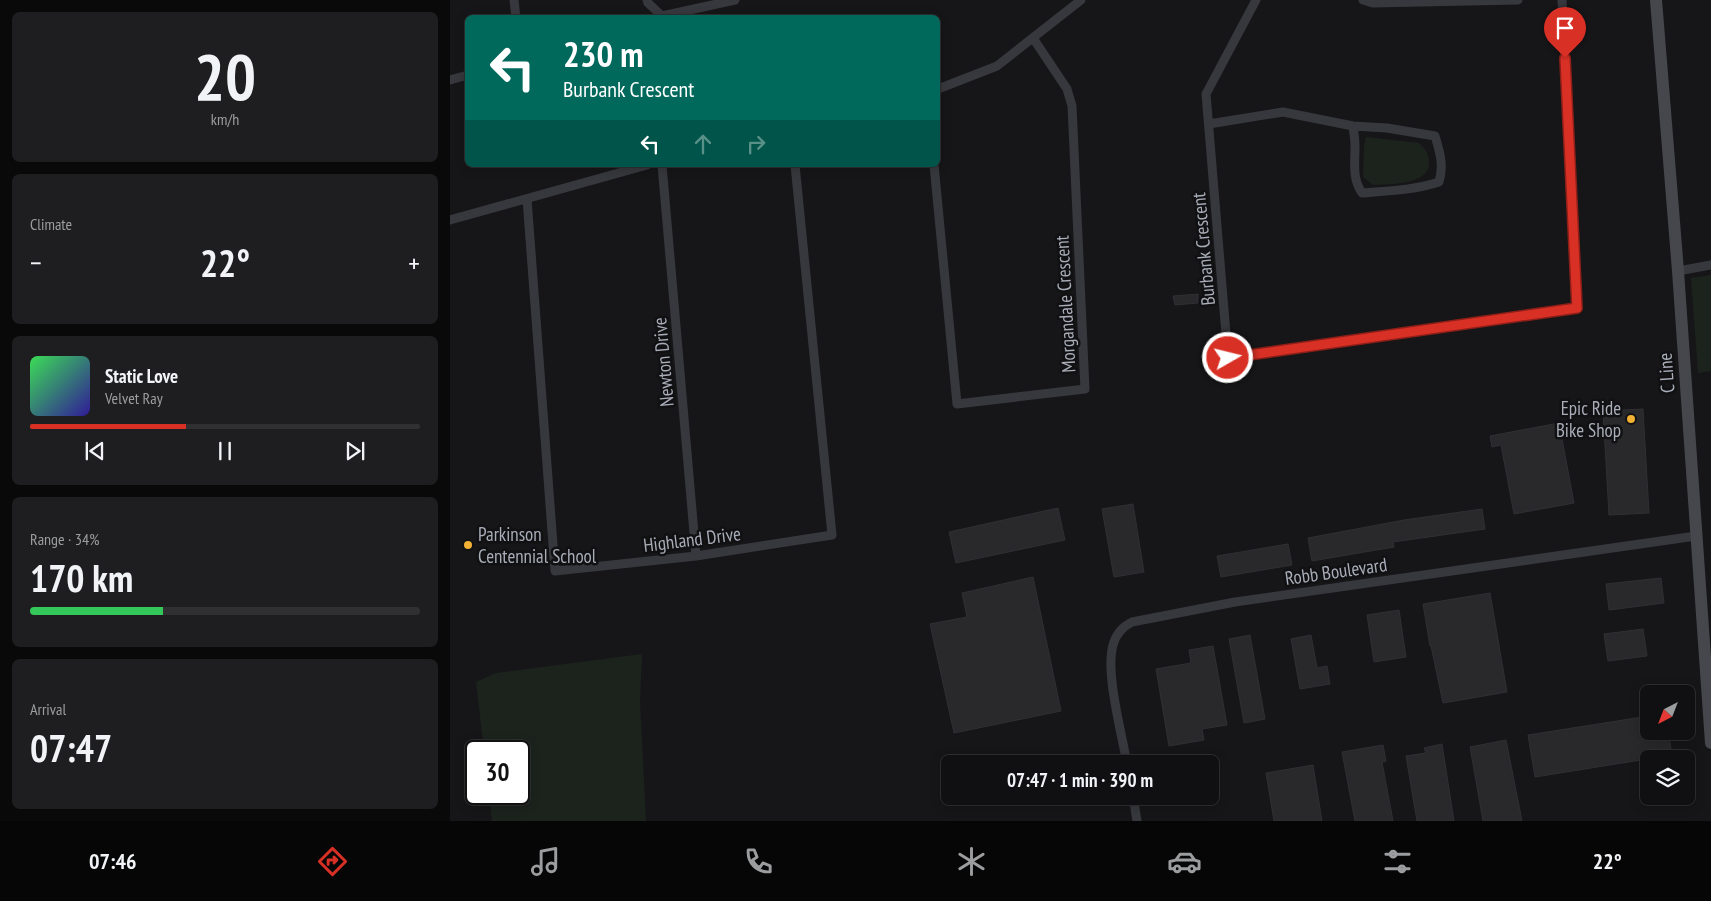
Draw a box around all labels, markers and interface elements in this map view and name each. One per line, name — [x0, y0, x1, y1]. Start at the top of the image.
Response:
pin — [1544, 7, 1586, 58]
icon: arrive — [1551, 14, 1579, 42]
text: 230 m — [563, 31, 644, 77]
text: 20 — [194, 34, 256, 118]
icon: left — [480, 35, 545, 100]
text: Burbank Crescent — [563, 75, 694, 103]
text: km/h — [211, 109, 239, 129]
icon: left — [636, 130, 664, 158]
icon: ahead — [689, 130, 717, 158]
icon: right — [742, 130, 770, 158]
street label: Burbank Crescent — [1186, 191, 1220, 306]
text: Climate — [30, 214, 72, 234]
street label: Morgandale Crescent — [1049, 234, 1081, 373]
text: 22° — [200, 238, 250, 287]
text: − — [30, 244, 42, 281]
text: + — [408, 244, 420, 281]
street label: Newton Drive — [647, 316, 679, 408]
position arrow — [1201, 331, 1253, 383]
street label: C Line — [1653, 352, 1679, 394]
text: Static Love — [105, 364, 178, 388]
text: Velvet Ray — [105, 388, 163, 408]
place label: Epic Ride Bike Shop — [1556, 396, 1621, 442]
marker: Epic Ride Bike Shop — [1625, 413, 1637, 425]
icon: previous — [81, 437, 109, 465]
icon: pause — [211, 437, 239, 465]
icon: next — [341, 437, 369, 465]
street label: Highland Drive — [642, 521, 742, 557]
place label: Parkinson Centennial School — [478, 522, 597, 568]
text: Range · 34% — [30, 529, 99, 549]
marker: Parkinson Centennial School — [462, 539, 474, 551]
street label: Robb Boulevard — [1283, 552, 1389, 590]
text: 170 km — [30, 553, 133, 602]
north arrow — [1640, 685, 1695, 740]
map controls — [1640, 685, 1695, 805]
text: Arrival — [30, 699, 66, 719]
text: 07:47 — [30, 723, 112, 772]
speed limit sign: 30 — [465, 740, 530, 805]
button: layers — [1640, 750, 1695, 805]
text: 07:47 · 1 min · 390 m — [1007, 768, 1153, 792]
icon: directions — [315, 844, 350, 879]
icon: music — [528, 844, 563, 879]
icon: phone — [741, 844, 776, 879]
icon: climate — [954, 844, 989, 879]
icon: car — [1167, 844, 1202, 879]
icon: filters — [1380, 844, 1415, 879]
text: 07:46 — [89, 847, 137, 875]
text: 22° — [1593, 847, 1622, 875]

